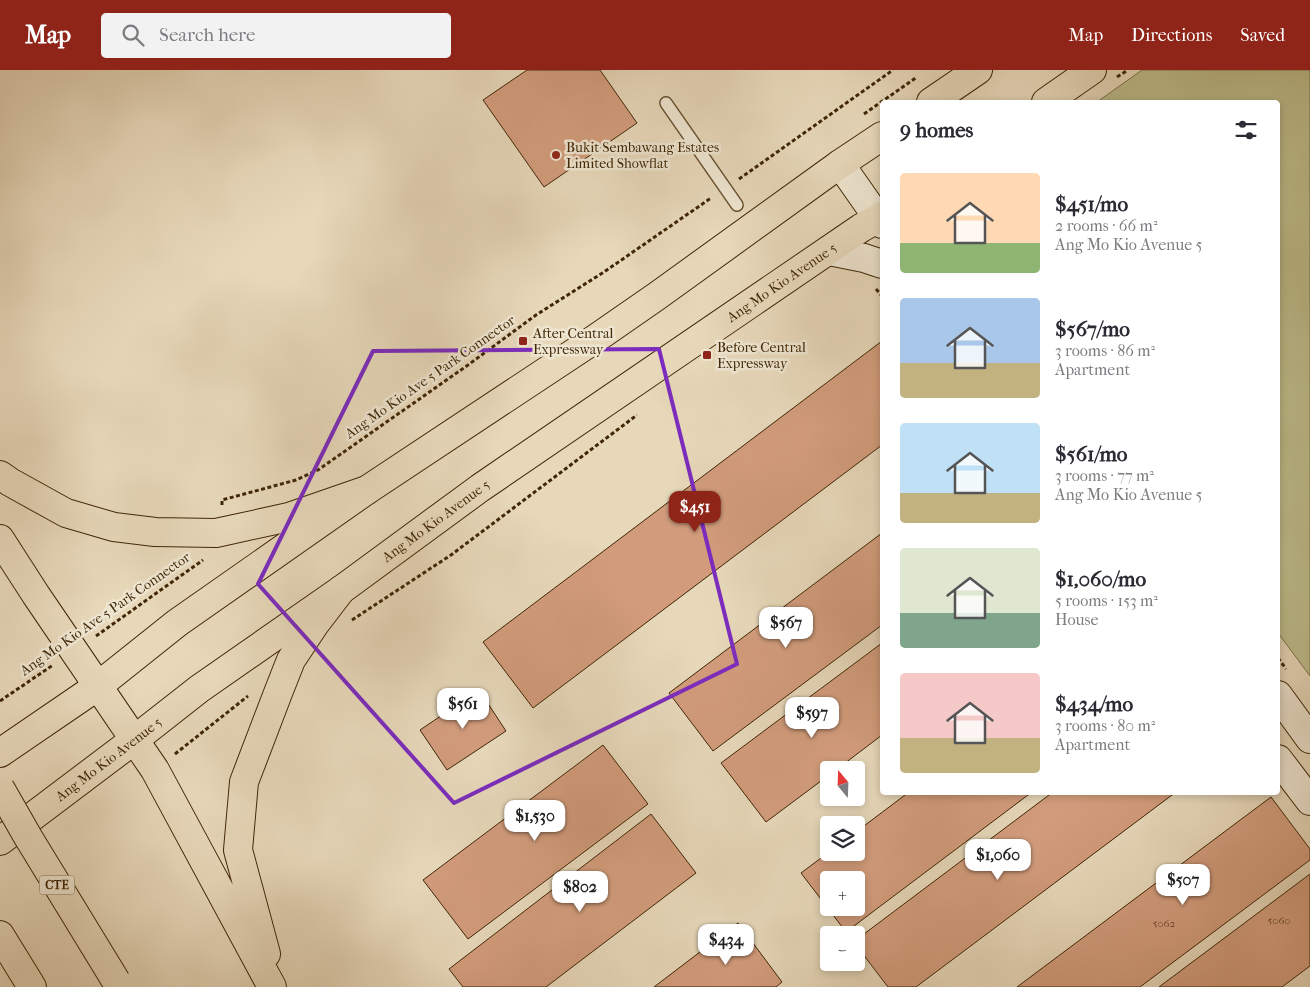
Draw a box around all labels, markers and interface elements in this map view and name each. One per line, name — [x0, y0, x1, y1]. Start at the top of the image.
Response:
search box — [101, 13, 451, 58]
text: Map — [25, 21, 71, 49]
icon: search — [119, 21, 147, 49]
text: Search here — [159, 24, 255, 46]
text: Map — [1069, 25, 1103, 46]
text: Directions — [1131, 25, 1212, 46]
text: Saved — [1240, 25, 1285, 46]
icon: filters — [1232, 116, 1260, 144]
text: 9 homes — [900, 118, 973, 142]
place label: Bukit Sembawang Estates Limited Showflat — [566, 139, 719, 172]
marker: Bukit Sembawang Estates Limited Showflat — [550, 149, 562, 161]
text: $451/mo — [1055, 192, 1128, 216]
icon: home — [940, 193, 1000, 253]
text: 2 rooms · 66 m² — [1055, 216, 1157, 235]
text: Ang Mo Kio Avenue 5 — [1055, 235, 1202, 254]
street label: Ang Mo Kio Avenue 5 — [723, 239, 840, 326]
street label: Ang Mo Kio Ave 5 Park Connector — [341, 312, 518, 443]
text: $567/mo — [1055, 317, 1130, 341]
icon: home — [940, 318, 1000, 378]
place label: After Central Expressway — [532, 325, 613, 358]
marker: After Central Expressway — [517, 335, 529, 347]
place label: Before Central Expressway — [717, 339, 806, 372]
text: 3 rooms · 86 m² — [1055, 341, 1155, 360]
marker: Before Central Expressway — [701, 349, 713, 361]
text: Apartment — [1055, 360, 1130, 379]
text: $561/mo — [1055, 442, 1128, 466]
icon: home — [940, 443, 1000, 503]
text: 3 rooms · 77 m² — [1055, 466, 1154, 485]
street label: Ang Mo Kio Avenue 5 — [378, 476, 493, 566]
text: Ang Mo Kio Avenue 5 — [1055, 485, 1202, 504]
pin: $451 — [665, 490, 725, 533]
text: $451 — [680, 497, 710, 516]
street label: Ang Mo Kio Ave 5 Park Connector — [16, 549, 193, 680]
text: $1,060/mo — [1055, 567, 1146, 591]
icon: home — [940, 568, 1000, 628]
text: 5 rooms · 153 m² — [1055, 591, 1158, 610]
pin: $567 — [756, 606, 816, 649]
text: House — [1055, 610, 1098, 629]
text: $567 — [770, 613, 802, 632]
pin: $561 — [433, 688, 493, 730]
text: $434/mo — [1055, 692, 1133, 716]
icon: home — [940, 693, 1000, 753]
text: $561 — [448, 694, 478, 713]
pin: $597 — [782, 696, 842, 739]
text: $597 — [796, 703, 828, 722]
street label: Ang Mo Kio Avenue 5 — [51, 713, 165, 805]
text: 3 rooms · 80 m² — [1055, 716, 1155, 735]
text: Apartment — [1055, 735, 1130, 754]
north arrow — [820, 761, 865, 806]
map controls — [820, 761, 865, 971]
pin: $1,530 — [494, 800, 576, 842]
text: $1,530 — [515, 806, 555, 825]
button: layers — [820, 816, 865, 861]
pin: $1,060 — [957, 838, 1039, 881]
text: $1,060 — [976, 845, 1020, 864]
pin: $507 — [1153, 864, 1213, 906]
pin: $802 — [550, 870, 610, 913]
text: $507 — [1167, 870, 1199, 889]
button: + — [820, 871, 865, 916]
road number: CTE — [40, 876, 74, 894]
text: $802 — [563, 877, 597, 896]
house number: 5060 — [1268, 914, 1290, 927]
house number: 5062 — [1153, 917, 1176, 930]
pin: $434 — [696, 924, 756, 966]
button: − — [820, 926, 865, 971]
text: $434 — [709, 930, 743, 949]

